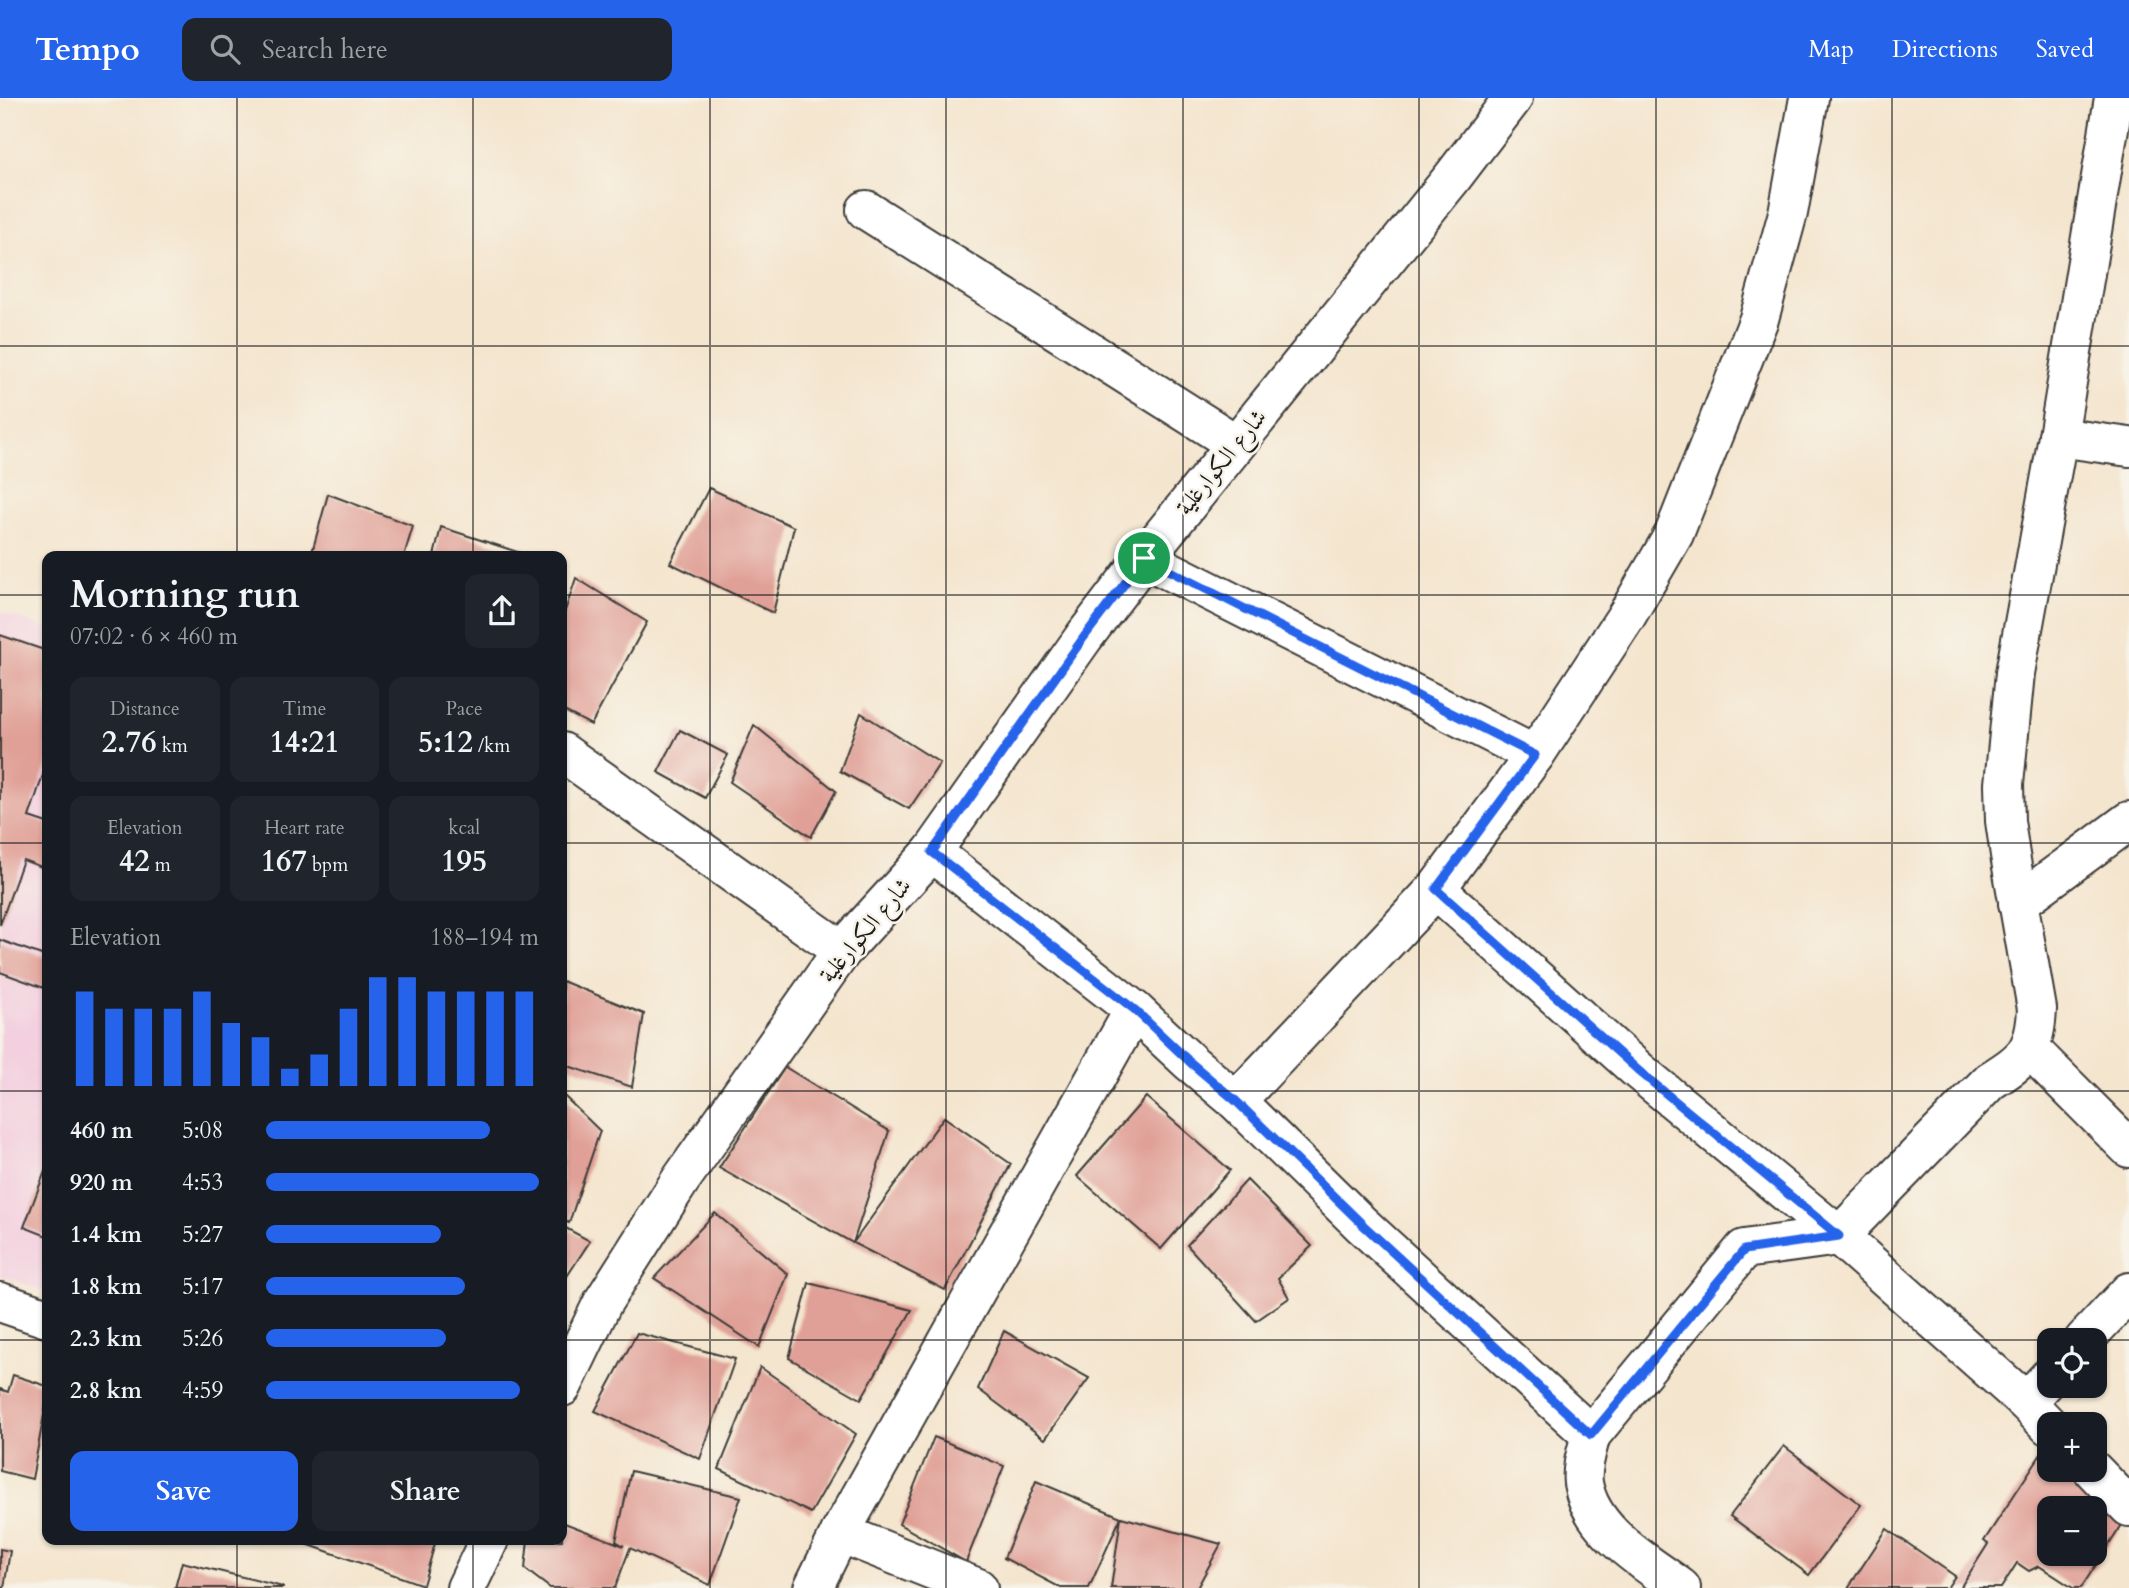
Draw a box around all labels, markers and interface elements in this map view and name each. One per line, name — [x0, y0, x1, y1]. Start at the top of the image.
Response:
search box — [182, 18, 672, 81]
text: Tempo — [35, 27, 140, 72]
icon: search — [206, 30, 244, 68]
text: Search here — [262, 32, 388, 67]
text: Map — [1808, 33, 1854, 66]
text: Directions — [1892, 33, 1998, 66]
text: Saved — [2036, 33, 2094, 66]
street label: شارع الكوارغلية — [1168, 402, 1277, 524]
pin — [1114, 528, 1174, 588]
icon: arrive — [1125, 539, 1163, 577]
text: Morning run — [70, 569, 300, 621]
button: share — [465, 574, 539, 648]
text: 07:02 · 6 × 460 m — [70, 621, 238, 652]
text: Distance — [110, 696, 180, 722]
text: Time — [283, 696, 326, 722]
text: Pace — [446, 696, 483, 722]
text: 2.76 — [102, 722, 157, 763]
text: 14:21 — [269, 722, 340, 763]
text: 5:12 — [418, 722, 473, 763]
text: km — [157, 733, 188, 759]
text: /km — [473, 733, 510, 759]
text: Elevation — [107, 815, 183, 841]
text: Heart rate — [264, 815, 345, 841]
text: kcal — [448, 815, 480, 841]
text: 42 — [119, 841, 150, 882]
text: 167 — [261, 841, 307, 882]
text: 195 — [441, 841, 487, 882]
text: m — [150, 852, 171, 878]
text: bpm — [307, 852, 348, 878]
street label: شارع الكوارغلية — [812, 871, 922, 992]
text: Elevation — [70, 922, 161, 953]
text: 188–194 m — [430, 922, 539, 953]
text: 460 m — [70, 1115, 133, 1146]
text: 5:08 — [182, 1115, 223, 1146]
text: 920 m — [70, 1167, 133, 1198]
text: 4:53 — [182, 1167, 223, 1198]
text: 1.4 km — [70, 1219, 142, 1250]
text: 5:27 — [182, 1219, 223, 1250]
text: 1.8 km — [70, 1271, 142, 1302]
text: 5:17 — [182, 1271, 223, 1302]
text: 2.3 km — [70, 1323, 142, 1354]
text: 5:26 — [182, 1323, 223, 1354]
map controls — [2037, 1328, 2107, 1566]
button: locate — [2037, 1328, 2107, 1398]
text: 2.8 km — [70, 1375, 142, 1406]
text: 4:59 — [182, 1375, 223, 1406]
button: + — [2037, 1412, 2107, 1482]
button: Save — [70, 1451, 298, 1531]
button: Share — [312, 1451, 539, 1531]
button: − — [2037, 1496, 2107, 1566]

